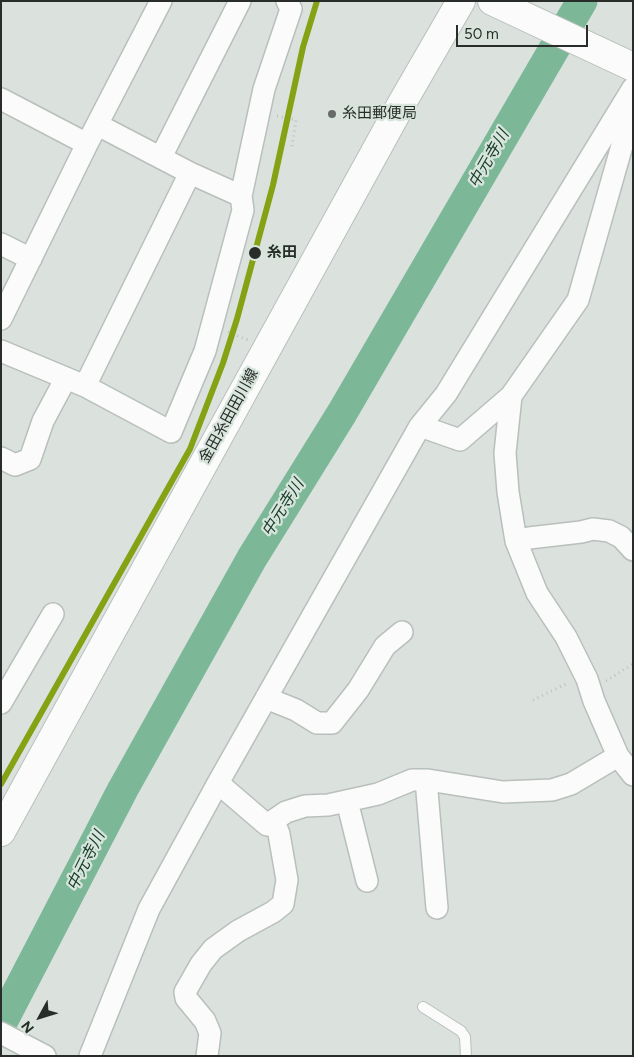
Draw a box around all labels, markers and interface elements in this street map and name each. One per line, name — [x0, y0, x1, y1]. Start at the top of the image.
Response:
scale bar — [459, 15, 592, 47]
text: 50 m — [464, 25, 499, 43]
place label: 糸田郵便局 — [342, 105, 417, 123]
marker: 糸田郵便局 — [326, 108, 338, 120]
water label: 中元寺川 — [465, 126, 513, 192]
place label: 糸田 — [267, 244, 297, 262]
marker: 糸田 — [247, 245, 263, 261]
street label: 金田糸田田川線 — [196, 366, 262, 466]
water label: 中元寺川 — [258, 476, 308, 540]
water label: 中元寺川 — [63, 828, 109, 894]
north arrow — [15, 992, 65, 1042]
text: N — [18, 1017, 38, 1036]

